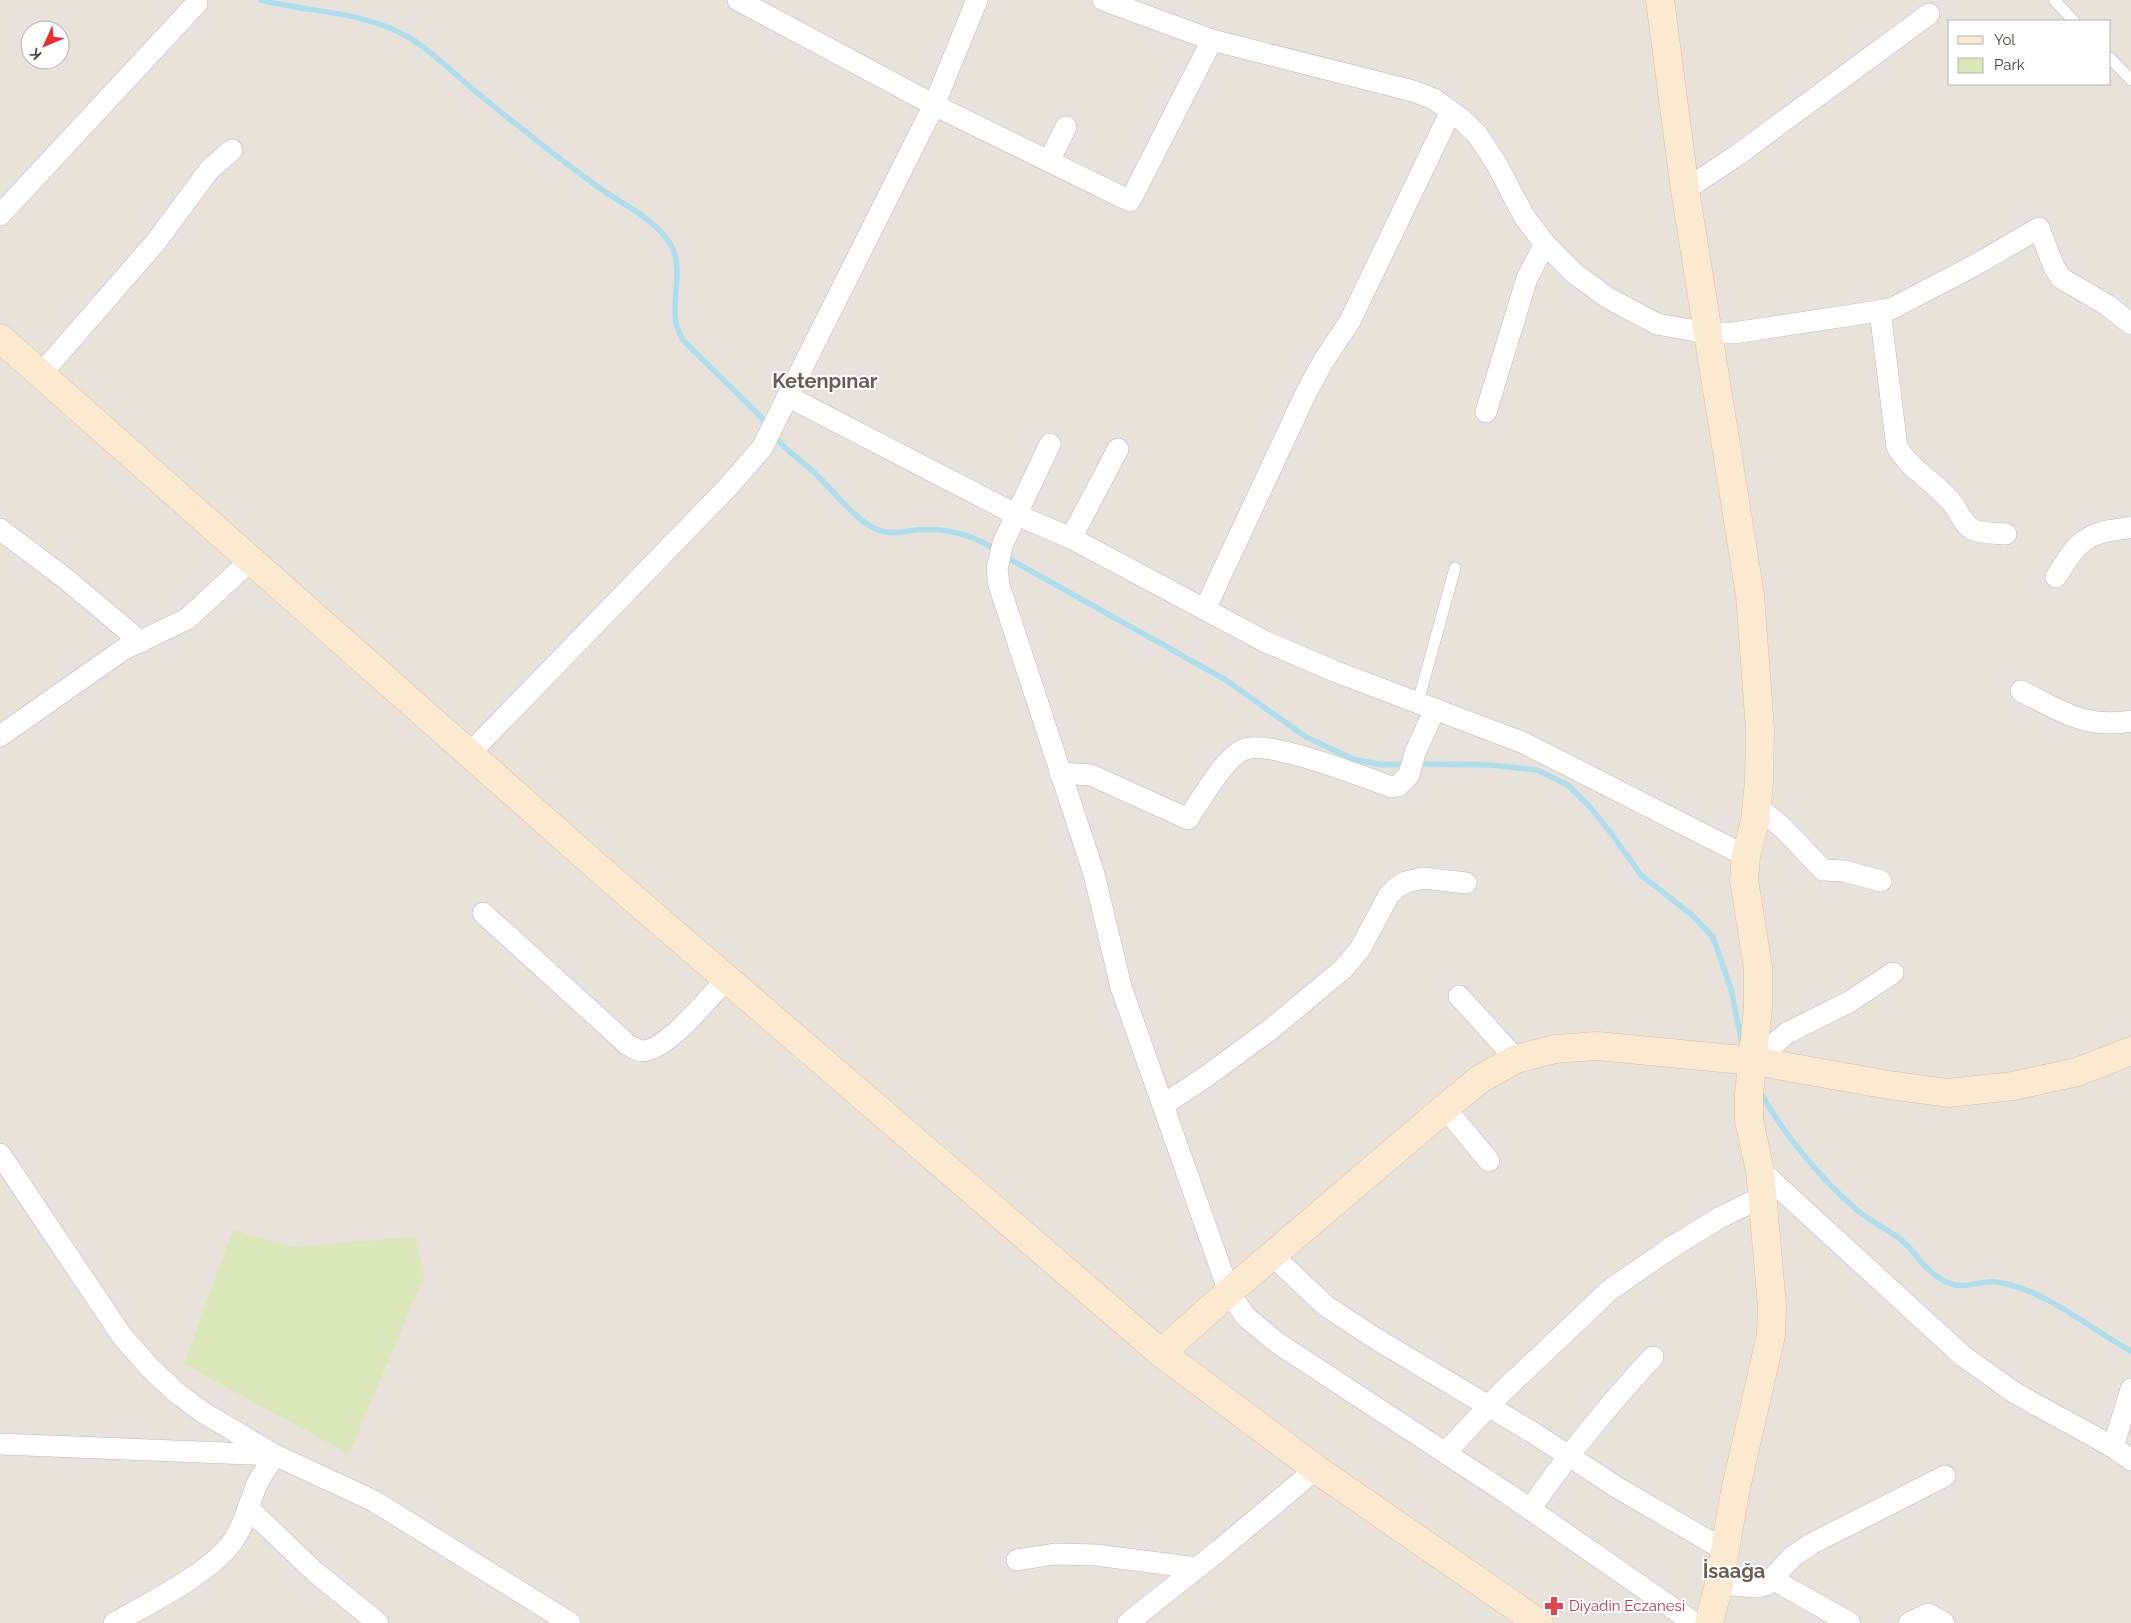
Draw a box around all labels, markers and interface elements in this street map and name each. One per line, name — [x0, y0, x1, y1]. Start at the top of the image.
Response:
north arrow — [20, 20, 70, 70]
legend — [1948, 20, 2111, 85]
text: Yol — [1994, 31, 2016, 49]
text: K — [26, 45, 45, 63]
text: Park — [1994, 56, 2025, 74]
district label: Ketenpınar — [772, 369, 878, 393]
district label: İsaağa — [1703, 1559, 1765, 1583]
pharmacy icon: Diyadin Eczanesi — [1543, 1595, 1565, 1617]
place label: Diyadin Eczanesi — [1569, 1597, 1685, 1615]

